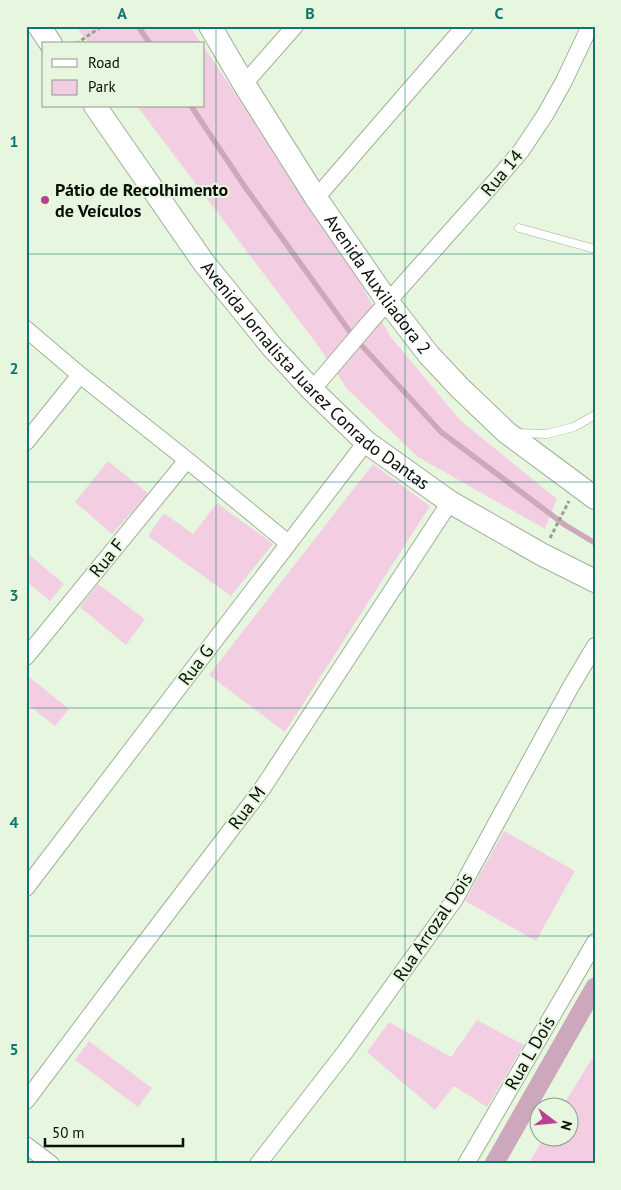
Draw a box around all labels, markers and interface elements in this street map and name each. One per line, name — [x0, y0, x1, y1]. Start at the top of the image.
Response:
text: A — [117, 3, 127, 23]
text: B — [305, 3, 315, 23]
text: C — [495, 3, 504, 23]
legend — [42, 42, 205, 108]
text: Road — [88, 53, 120, 72]
text: Park — [88, 77, 116, 96]
text: 1 — [9, 131, 19, 151]
street label: Rua 14 — [476, 145, 528, 201]
place label: Pátio de Recolhimento de Veículos — [55, 178, 229, 222]
marker: Pátio de Recolhimento de Veículos — [39, 194, 51, 206]
street label: Avenida Auxiliadora 2 — [320, 209, 436, 359]
street label: Avenida Jornalista Juarez Conrado Dantas — [196, 256, 434, 495]
text: 2 — [9, 358, 19, 378]
street label: Rua F — [84, 534, 129, 582]
text: 3 — [9, 585, 19, 605]
street label: Rua G — [173, 640, 218, 690]
street label: Rua M — [223, 782, 270, 834]
text: 4 — [9, 812, 19, 832]
street label: Rua Arrozal Dois — [388, 868, 477, 986]
street label: Rua L Dois — [499, 1012, 560, 1094]
text: 5 — [9, 1039, 19, 1059]
north arrow — [528, 1098, 578, 1148]
scale bar — [45, 1115, 182, 1147]
text: N — [557, 1119, 576, 1132]
text: 50 m — [52, 1123, 85, 1142]

